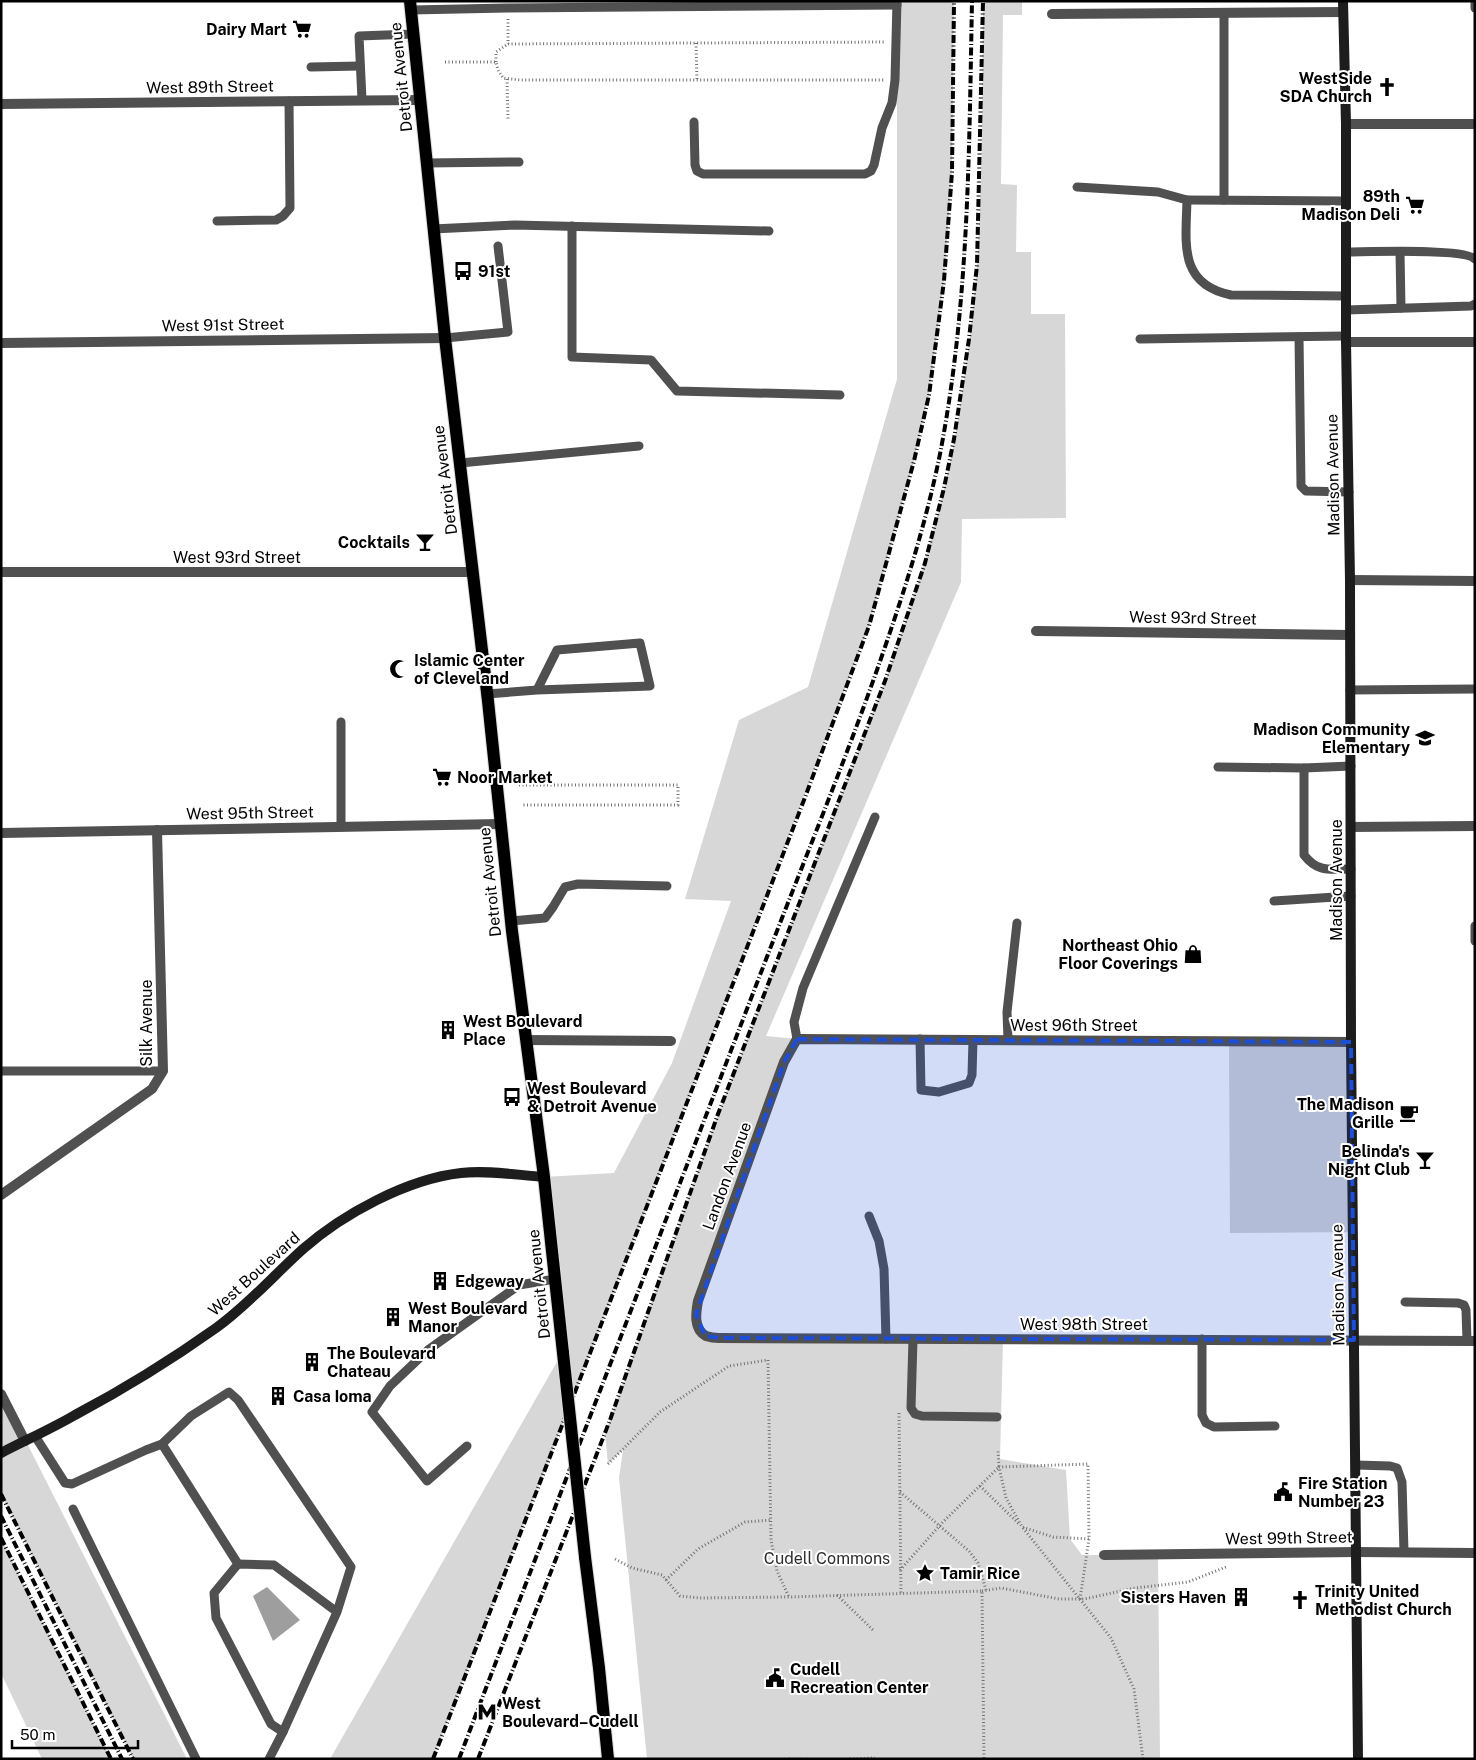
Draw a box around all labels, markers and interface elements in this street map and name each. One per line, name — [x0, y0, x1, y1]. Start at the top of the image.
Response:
supermarket icon: Dairy Mart — [291, 18, 313, 40]
place label: Dairy Mart — [206, 20, 287, 39]
street label: Detroit Avenue — [386, 21, 416, 133]
place label: WestSide SDA Church — [1279, 69, 1372, 106]
street label: West 89th Street — [146, 76, 274, 98]
church icon: WestSide SDA Church — [1376, 76, 1398, 98]
place label: 89th Madison Deli — [1301, 187, 1400, 224]
supermarket icon: 89th Madison Deli — [1404, 194, 1426, 216]
bus stop icon: 91st — [452, 260, 474, 282]
place label: 91st — [478, 262, 511, 281]
street label: West 91st Street — [161, 314, 285, 336]
street label: Madison Avenue — [1322, 414, 1344, 536]
street label: Detroit Avenue — [429, 424, 461, 536]
bar icon: Cocktails — [414, 531, 436, 553]
place label: Cocktails — [338, 533, 410, 552]
street label: West 93rd Street — [173, 548, 301, 567]
street label: West 93rd Street — [1129, 607, 1257, 629]
place label: Islamic Center of Cleveland — [414, 651, 525, 688]
mosque icon: Islamic Center of Cleveland — [388, 658, 410, 680]
place label: Madison Community Elementary — [1253, 720, 1410, 757]
school or university icon: Madison Community Elementary — [1414, 727, 1436, 749]
supermarket icon: Noor Market — [431, 766, 453, 788]
place label: Noor Market — [457, 768, 553, 787]
street label: West 95th Street — [186, 802, 314, 824]
street label: Madison Avenue — [1327, 819, 1346, 941]
street label: Detroit Avenue — [475, 826, 505, 938]
place label: Northeast Ohio Floor Coverings — [1058, 936, 1178, 973]
shop icon: Northeast Ohio Floor Coverings — [1182, 943, 1204, 965]
street label: Silk Avenue — [137, 979, 156, 1067]
place label: West Boulevard Place — [463, 1012, 582, 1049]
street label: West 96th Street — [1010, 1016, 1138, 1035]
building icon: West Boulevard Place — [437, 1019, 459, 1041]
place label: West Boulevard & Detroit Avenue — [527, 1079, 657, 1116]
bus stop icon: West Boulevard & Detroit Avenue — [501, 1086, 523, 1108]
place label: The Madison Grille — [1297, 1095, 1394, 1132]
cafe icon: The Madison Grille — [1398, 1102, 1420, 1124]
street label: Landon Avenue — [699, 1119, 755, 1233]
place label: Belinda's Night Club — [1328, 1142, 1410, 1179]
bar icon: Belinda's Night Club — [1414, 1149, 1436, 1171]
street label: Madison Avenue — [1327, 1224, 1349, 1346]
street label: West Boulevard — [204, 1228, 304, 1320]
street label: Detroit Avenue — [524, 1228, 554, 1340]
building icon: Edgeway — [429, 1270, 451, 1292]
place label: Edgeway — [455, 1272, 524, 1291]
place label: West Boulevard Manor — [408, 1299, 527, 1336]
building icon: West Boulevard Manor — [382, 1306, 404, 1328]
street label: West 98th Street — [1020, 1315, 1148, 1334]
place label: The Boulevard Chateau — [327, 1344, 436, 1381]
building icon: The Boulevard Chateau — [301, 1351, 323, 1373]
building icon: Casa Ioma — [267, 1385, 289, 1407]
place label: Casa Ioma — [293, 1387, 372, 1406]
place label: Fire Station Number 23 — [1298, 1474, 1387, 1511]
public building icon: Fire Station Number 23 — [1272, 1481, 1294, 1503]
street label: West 99th Street — [1225, 1527, 1353, 1549]
park label: Cudell Commons — [764, 1549, 890, 1568]
place icon: Tamir Rice — [914, 1562, 936, 1584]
place label: Tamir Rice — [940, 1564, 1020, 1583]
place label: Trinity United Methodist Church — [1315, 1582, 1452, 1619]
building icon: Sisters Haven — [1230, 1586, 1252, 1608]
place label: Sisters Haven — [1120, 1588, 1226, 1607]
church icon: Trinity United Methodist Church — [1289, 1589, 1311, 1611]
place label: Cudell Recreation Center — [790, 1660, 929, 1697]
public building icon: Cudell Recreation Center — [764, 1667, 786, 1689]
place label: West Boulevard–Cudell — [502, 1694, 639, 1731]
metro station icon: West Boulevard–Cudell — [476, 1701, 498, 1723]
scale bar — [12, 1718, 139, 1750]
text: 50 m — [20, 1726, 55, 1743]

